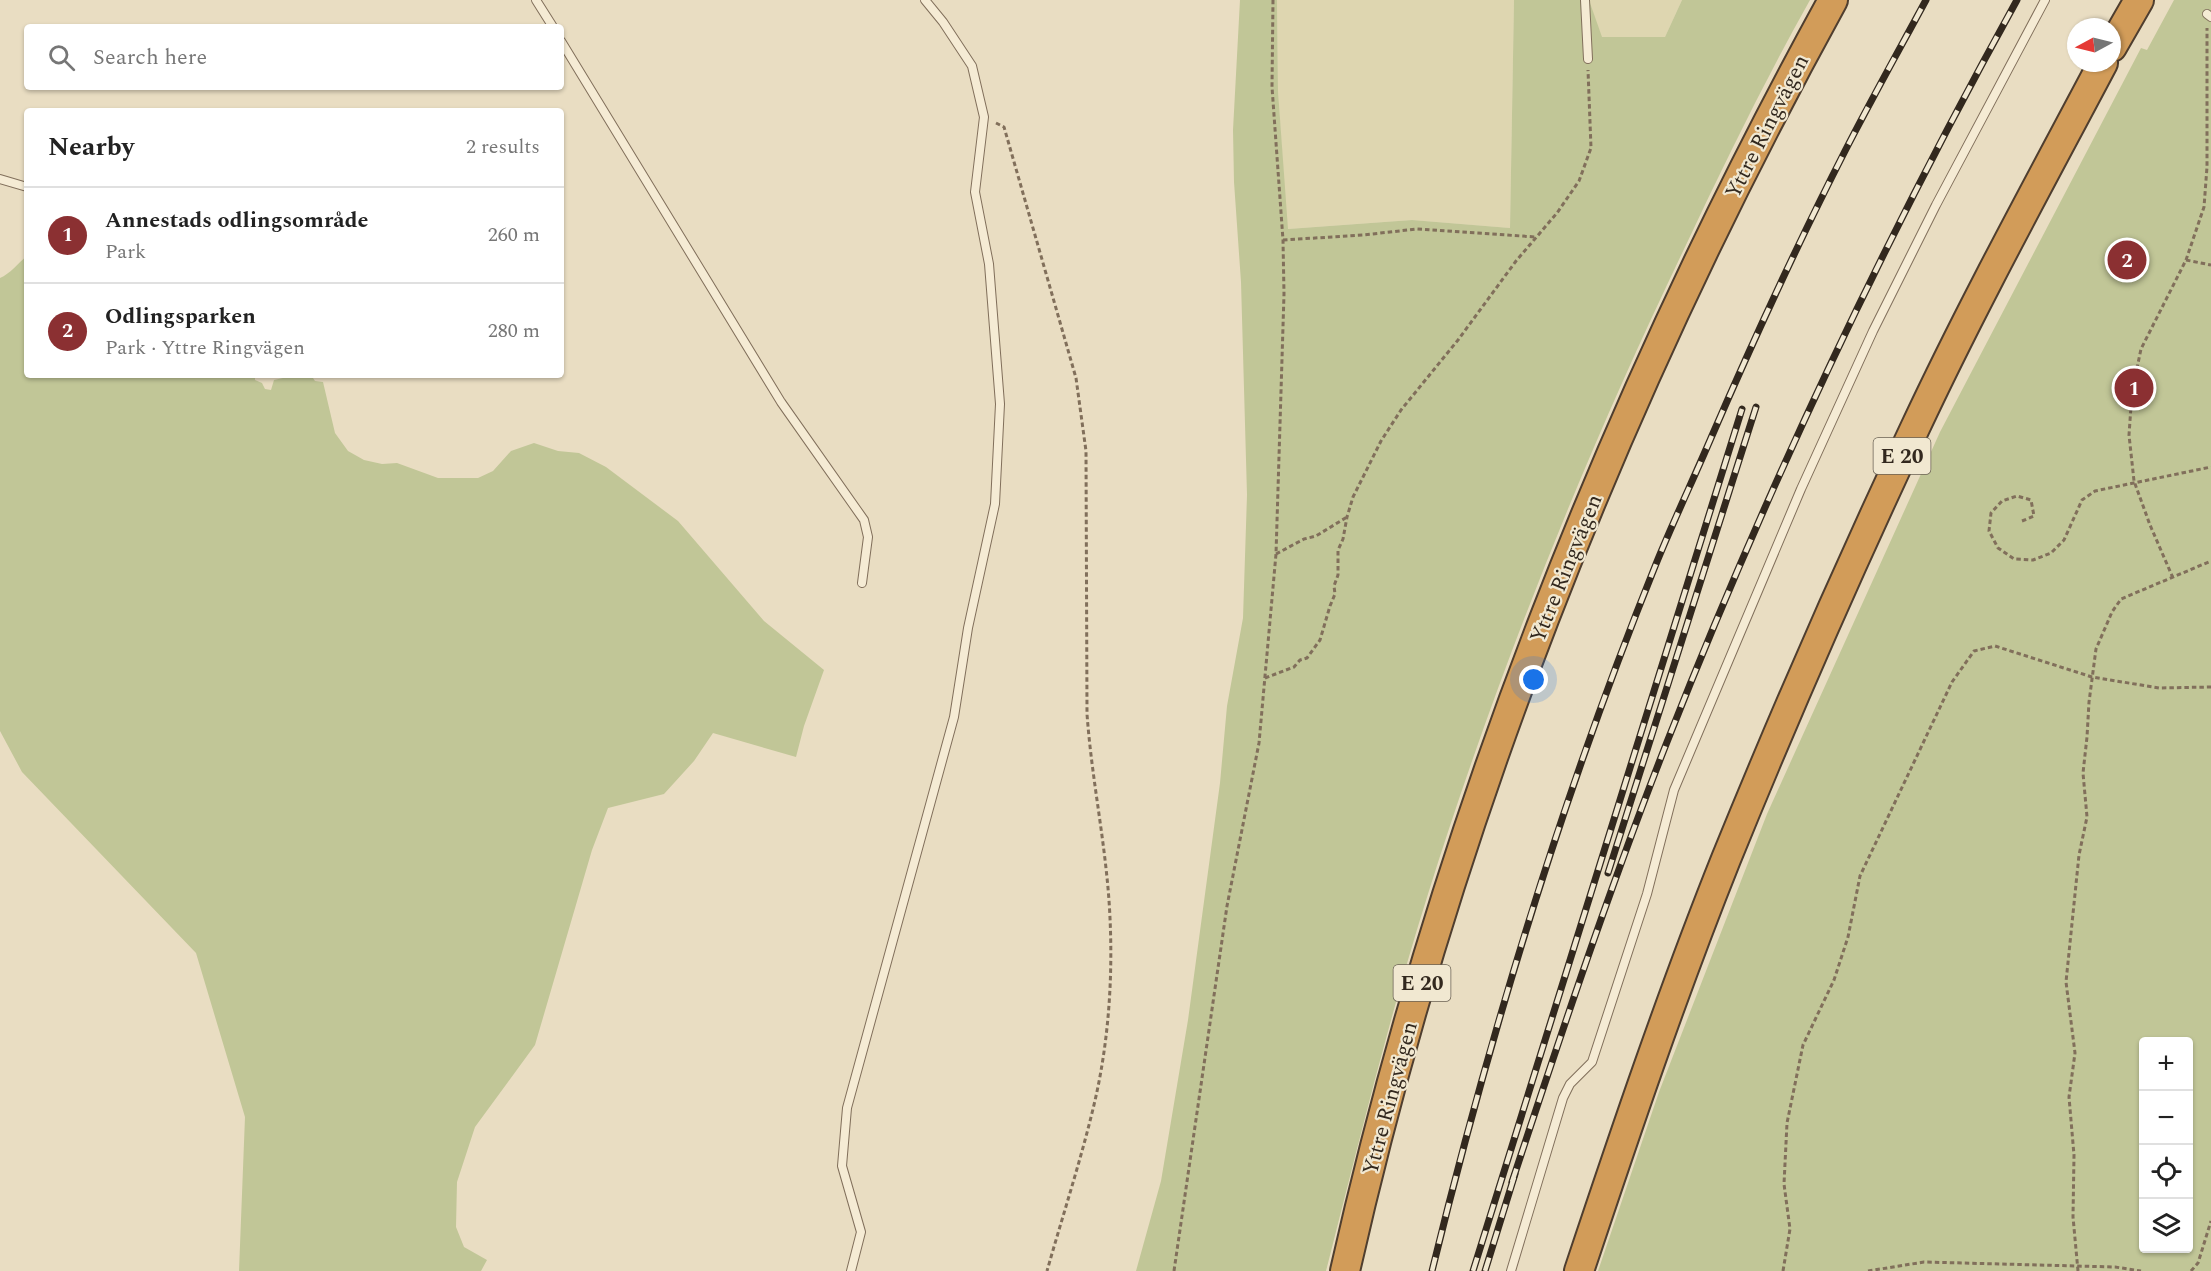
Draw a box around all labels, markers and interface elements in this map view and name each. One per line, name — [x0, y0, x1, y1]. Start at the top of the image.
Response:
north arrow — [2067, 18, 2121, 72]
search box — [24, 24, 564, 90]
icon: search — [45, 41, 78, 74]
text: Search here — [93, 41, 207, 74]
street label: Yttre Ringvägen — [1717, 49, 1818, 205]
text: Nearby — [48, 127, 134, 167]
text: 2 results — [466, 132, 540, 162]
text: Annestads odlingsområde — [105, 204, 368, 237]
text: 1 — [62, 220, 73, 250]
text: 260 m — [488, 220, 540, 250]
text: Park — [105, 237, 146, 267]
pin: 2 — [2108, 238, 2146, 282]
text: Odlingsparken — [105, 300, 256, 333]
text: 2 — [62, 316, 73, 346]
text: 280 m — [488, 316, 540, 346]
text: Park · Yttre Ringvägen — [105, 333, 305, 363]
pin: 1 — [2114, 366, 2154, 410]
road number: E 20 — [1874, 438, 1930, 474]
street label: Yttre Ringvägen — [1522, 489, 1611, 648]
your location — [1519, 665, 1548, 694]
road number: E 20 — [1394, 965, 1450, 1001]
street label: Yttre Ringvägen — [1354, 1018, 1427, 1179]
map controls — [2139, 1037, 2193, 1253]
button: + — [2139, 1037, 2193, 1091]
button: − — [2139, 1091, 2193, 1145]
button: locate — [2139, 1145, 2193, 1199]
button: layers — [2139, 1199, 2193, 1253]

